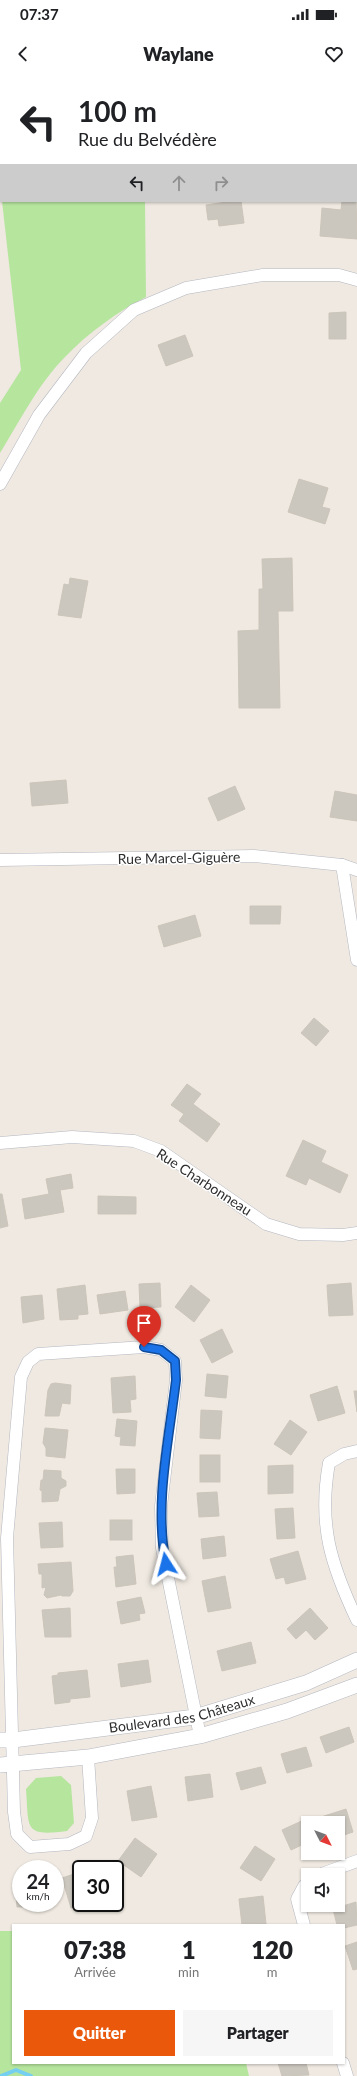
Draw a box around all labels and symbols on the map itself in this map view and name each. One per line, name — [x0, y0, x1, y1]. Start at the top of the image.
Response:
street label: Rue Marcel-Giguère — [118, 848, 240, 867]
street label: Rue Charbonneau — [153, 1144, 255, 1219]
pin — [127, 1306, 161, 1347]
position arrow — [145, 1543, 187, 1585]
street label: Boulevard des Châteaux — [108, 1690, 257, 1736]
north arrow — [301, 1816, 345, 1860]
speed limit sign: 30 — [72, 1860, 124, 1912]

